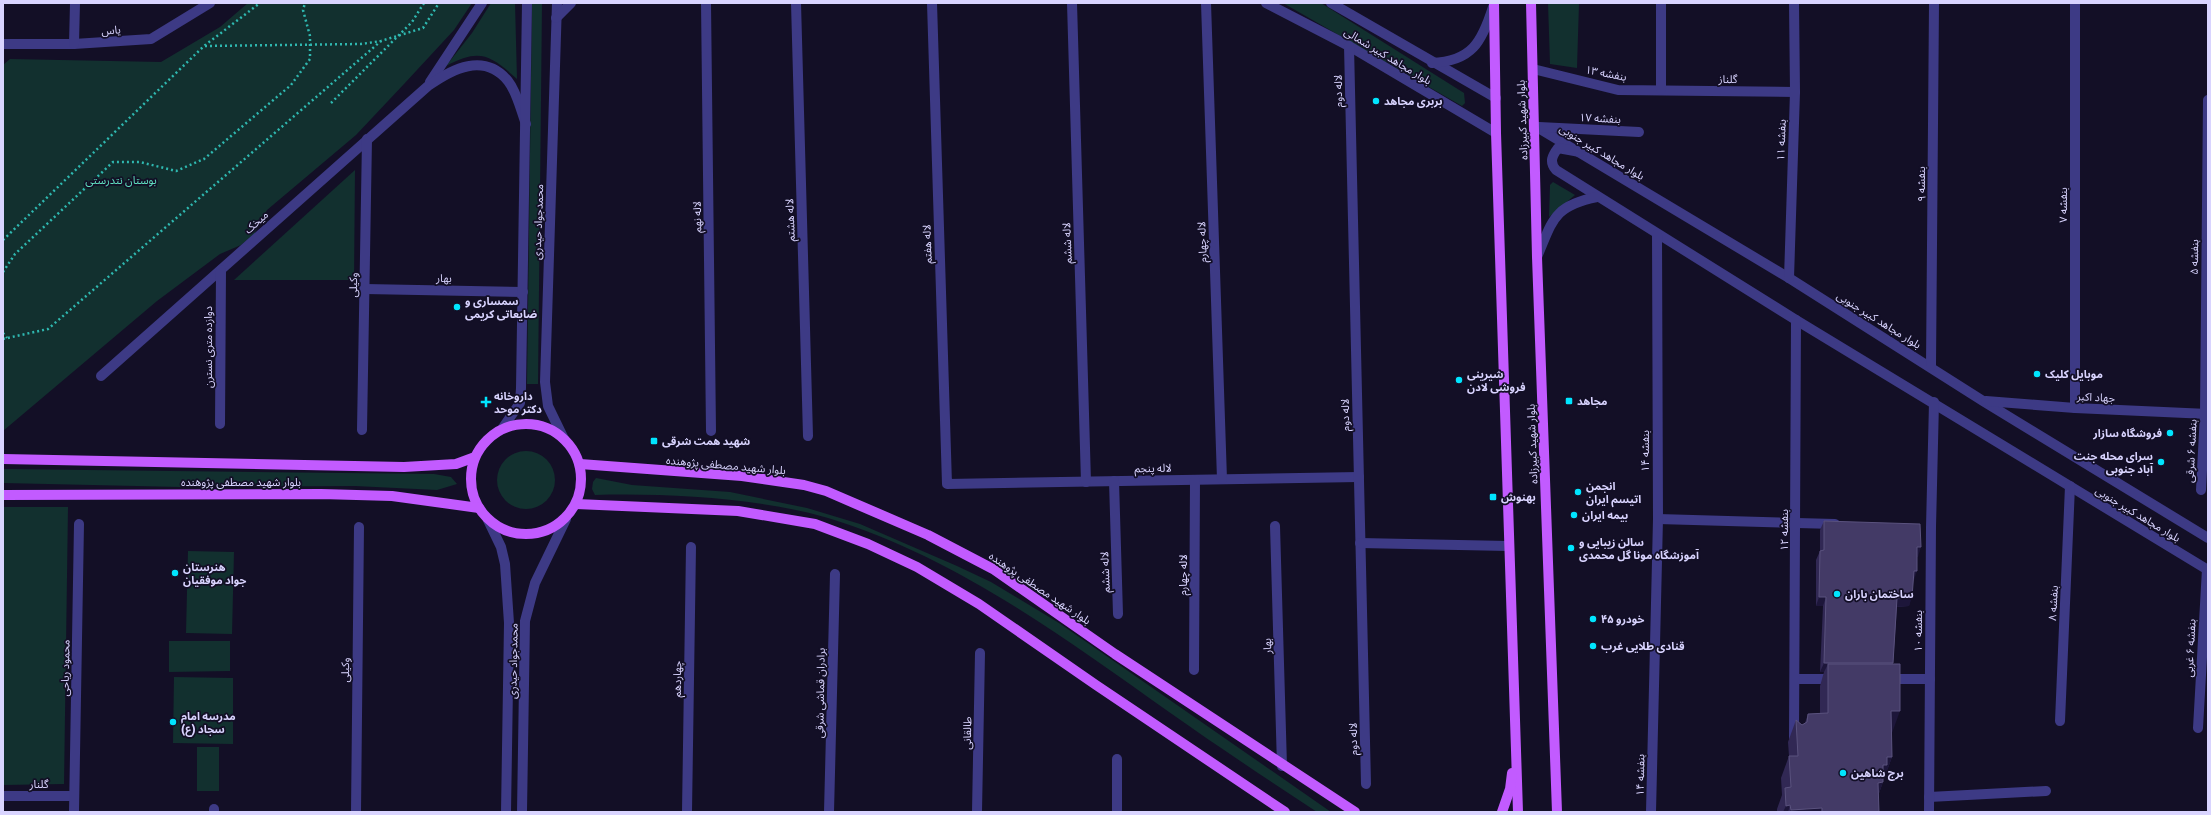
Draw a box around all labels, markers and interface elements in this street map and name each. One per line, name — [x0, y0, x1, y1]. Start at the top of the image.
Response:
street label: یاس — [101, 23, 121, 38]
street label: بلوار مجاهد کبیر شمالی — [1342, 25, 1434, 88]
street label: بنفشه ۱۳ — [1584, 63, 1628, 84]
street label: گلناز — [1717, 73, 1738, 86]
street label: لاله دوم — [1332, 75, 1346, 107]
street label: بلوار شهید کبیرزاده — [1515, 80, 1530, 160]
place label: بربری مجاهد — [1384, 95, 1442, 108]
marker: بربری مجاهد — [1371, 96, 1381, 106]
street label: بنفشه ۱۷ — [1579, 111, 1621, 126]
street label: بنفشه ۱۱ — [1774, 119, 1789, 161]
street label: بلوار مجاهد کبیر جنوبی — [1557, 122, 1647, 183]
street label: بنفشه ۹ — [1915, 166, 1928, 202]
park label: بوستان نتدرستی — [85, 174, 157, 187]
street label: محمدجواد حیدری — [531, 184, 546, 260]
street label: بنفشه ۷ — [2057, 187, 2070, 223]
street label: لاله هشتم — [783, 198, 800, 242]
street label: لاله نهم — [691, 201, 706, 233]
street label: میخک — [242, 208, 271, 236]
street label: لاله چهارم — [1195, 221, 1211, 263]
street label: لاله ششم — [1060, 222, 1077, 264]
street label: لاله هفتم — [920, 224, 937, 264]
street label: بنفشه ۵ — [2188, 239, 2201, 275]
street label: وکیلی — [347, 272, 360, 298]
street label: بهار — [435, 272, 452, 285]
street label: بلوار مجاهد کبیر جنوبی — [1834, 289, 1923, 352]
place label: سمساری و ضایعاتی کریمی — [465, 295, 537, 321]
marker: سمساری و ضایعاتی کریمی — [452, 302, 462, 312]
street label: دوازده متری نسترن — [202, 306, 215, 388]
place label: شیرینی فروشی لادن — [1467, 368, 1526, 394]
place label: موبایل کلیک — [2045, 368, 2103, 381]
marker: موبایل کلیک — [2032, 369, 2042, 379]
marker: شیرینی فروشی لادن — [1454, 375, 1464, 385]
place label: داروخانه دکتر موحد — [494, 390, 542, 416]
street label: جهاد اکبر — [2076, 390, 2116, 405]
place label: مجاهد — [1577, 395, 1607, 408]
marker: مجاهد — [1564, 396, 1574, 406]
marker: داروخانه دکتر موحد — [481, 397, 491, 407]
street label: لاله دوم — [1339, 399, 1353, 431]
street label: بلوار شهید کبیرزاده — [1525, 404, 1540, 484]
street label: بنفشه ۶ شرقی — [2183, 419, 2200, 483]
place label: فروشگاه سازار — [2092, 427, 2162, 440]
marker: فروشگاه سازار — [2165, 428, 2175, 438]
street label: بنفشه ۱۴ — [1639, 430, 1652, 472]
place label: شهید همت شرقی — [662, 435, 750, 448]
marker: شهید همت شرقی — [649, 436, 659, 446]
place label: سرای محله جنت آباد جنوبی — [2074, 450, 2153, 476]
street label: بلوار شهید مصطفی پژوهنده — [666, 454, 786, 478]
marker: سرای محله جنت آباد جنوبی — [2156, 457, 2166, 467]
street label: لاله پنجم — [1134, 462, 1172, 477]
street label: بلوار شهید مصطفی پژوهنده — [181, 476, 301, 490]
place label: انجمن اتیسم ایران — [1586, 480, 1641, 508]
street label: بلوار مجاهد کبیر جنوبی — [2093, 484, 2183, 545]
marker: انجمن اتیسم ایران — [1573, 487, 1583, 497]
place label: بهنوش — [1501, 491, 1536, 504]
marker: بهنوش — [1488, 492, 1498, 502]
place label: بیمه ایران — [1582, 509, 1628, 522]
street label: بنفشه ۱۲ — [1778, 509, 1791, 551]
marker: بیمه ایران — [1569, 510, 1579, 520]
place label: سالن زیبایی و آموزشگاه مونا گل محمدی — [1579, 536, 1699, 562]
marker: سالن زیبایی و آموزشگاه مونا گل محمدی — [1566, 543, 1576, 553]
street label: بلوار شهید مصطفی پژوهنده — [986, 549, 1093, 628]
street label: لاله ششم — [1098, 551, 1115, 593]
street label: لاله چهارم — [1177, 554, 1191, 596]
place label: هنرستان جواد موفقیان — [183, 561, 247, 587]
marker: هنرستان جواد موفقیان — [170, 568, 180, 578]
street label: بنفشه ۸ — [2046, 585, 2061, 621]
place label: ساختمان باران — [1845, 588, 1914, 601]
marker: ساختمان باران — [1832, 589, 1842, 599]
street label: بنفشه ۱۰ — [1912, 610, 1925, 652]
place label: خودرو ۴۵ — [1601, 613, 1644, 626]
marker: خودرو ۴۵ — [1588, 614, 1598, 624]
street label: بنفشه ۶ غربی — [2182, 618, 2199, 678]
street label: محمدجواد حیدری — [506, 623, 521, 699]
street label: بهار — [1261, 638, 1274, 655]
street label: محمود ریاحی — [59, 639, 73, 697]
place label: قنادی طلایی غرب — [1601, 640, 1685, 653]
marker: قنادی طلایی غرب — [1588, 641, 1598, 651]
street label: برادران قماشی شرقی — [813, 648, 828, 738]
street label: وکیلی — [339, 657, 352, 683]
street label: چهاردهم — [671, 660, 686, 698]
place label: مدرسه امام سجاد (ع) — [181, 710, 236, 737]
street label: طالقانی — [961, 716, 974, 750]
marker: مدرسه امام سجاد (ع) — [168, 717, 178, 727]
street label: لاله دوم — [1347, 723, 1361, 755]
street label: بنفشه ۱۴ — [1634, 754, 1647, 796]
place label: برج شاهین — [1851, 767, 1904, 781]
marker: برج شاهین — [1838, 768, 1848, 778]
street label: گلنار — [29, 778, 49, 791]

